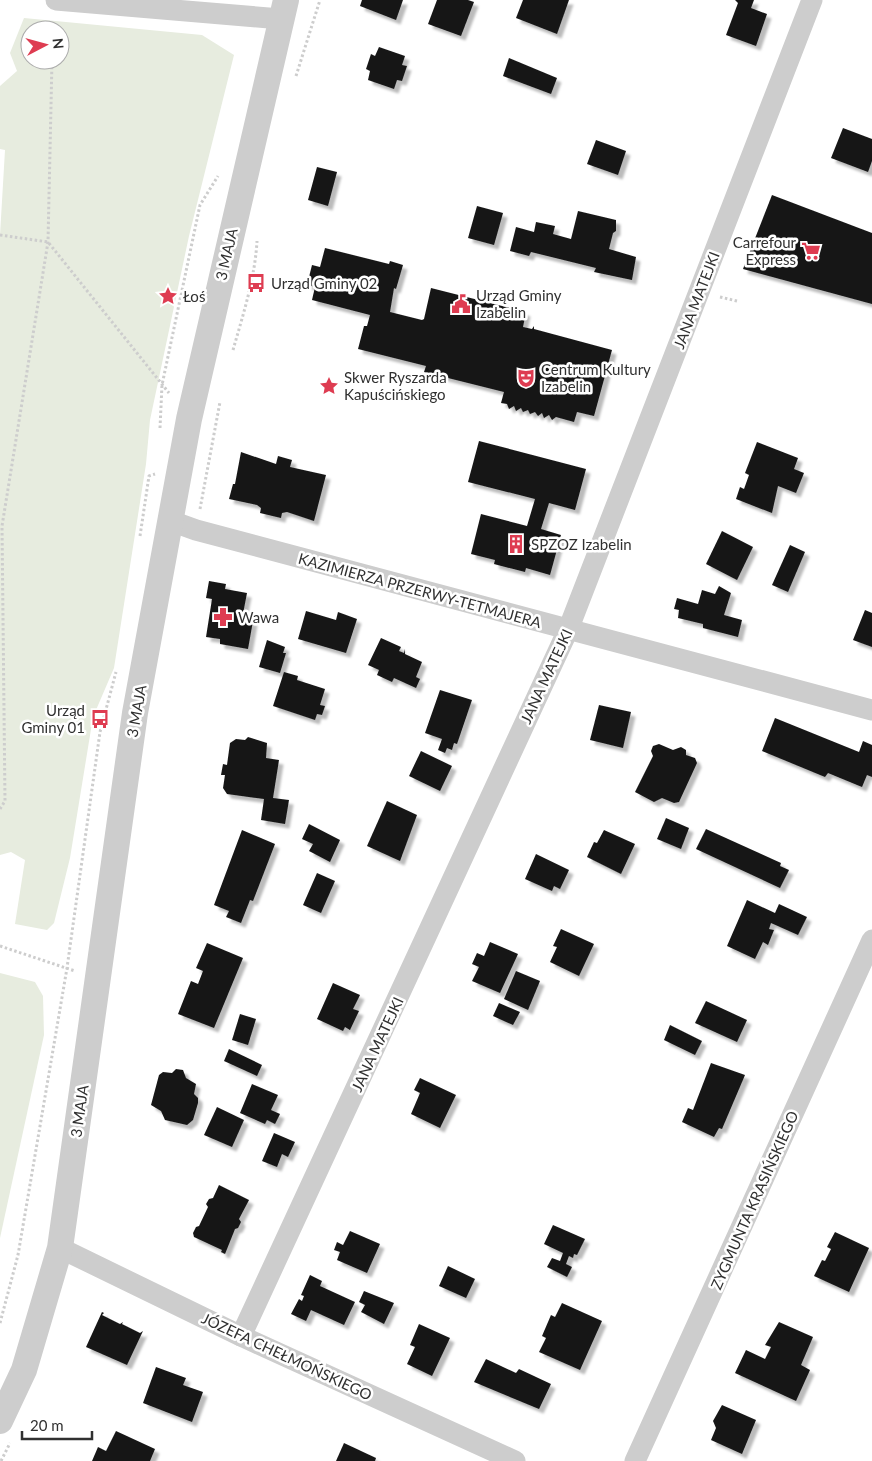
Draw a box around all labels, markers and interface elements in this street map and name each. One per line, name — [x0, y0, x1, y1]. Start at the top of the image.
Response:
north arrow — [20, 20, 70, 70]
text: N — [49, 37, 67, 50]
street label: 3 MAJA — [211, 225, 241, 282]
place label: Carrefour Express — [733, 233, 797, 268]
supermarket icon: Carrefour Express — [800, 240, 822, 262]
street label: JANA MATEJKI — [669, 249, 723, 351]
bus stop icon: Urząd Gminy 02 — [245, 272, 267, 294]
place label: Urząd Gminy 02 — [271, 274, 377, 292]
place icon: Łoś — [157, 285, 179, 307]
place label: Urząd Gminy Izabelin — [476, 286, 562, 321]
place label: Łoś — [183, 287, 205, 305]
public building icon: Urząd Gminy Izabelin — [450, 293, 472, 315]
place label: Centrum Kultury Izabelin — [541, 360, 651, 395]
theatre icon: Centrum Kultury Izabelin — [515, 367, 537, 389]
place label: Skwer Ryszarda Kapuścińskiego — [344, 368, 447, 403]
place icon: Skwer Ryszarda Kapuścińskiego — [318, 375, 340, 397]
building icon: SPZOZ Izabelin — [505, 533, 527, 555]
place label: SPZOZ Izabelin — [531, 535, 632, 553]
street label: KAZIMIERZA PRZERWY-TETMAJERA — [296, 549, 544, 631]
pharmacy icon: Wawa — [212, 606, 234, 628]
place label: Wawa — [238, 608, 279, 626]
street label: JANA MATEJKI — [516, 626, 576, 726]
street label: 3 MAJA — [123, 683, 150, 739]
place label: Urząd Gminy 01 — [21, 701, 85, 736]
bus stop icon: Urząd Gminy 01 — [89, 708, 111, 730]
street label: JANA MATEJKI — [347, 994, 407, 1094]
street label: 3 MAJA — [66, 1083, 92, 1138]
street label: ZYGMUNTA KRASIŃSKIEGO — [706, 1108, 802, 1292]
street label: JÓZEFA CHEŁMOŃSKIEGO — [199, 1309, 375, 1403]
scale bar — [22, 1408, 92, 1440]
text: 20 m — [30, 1416, 64, 1434]

